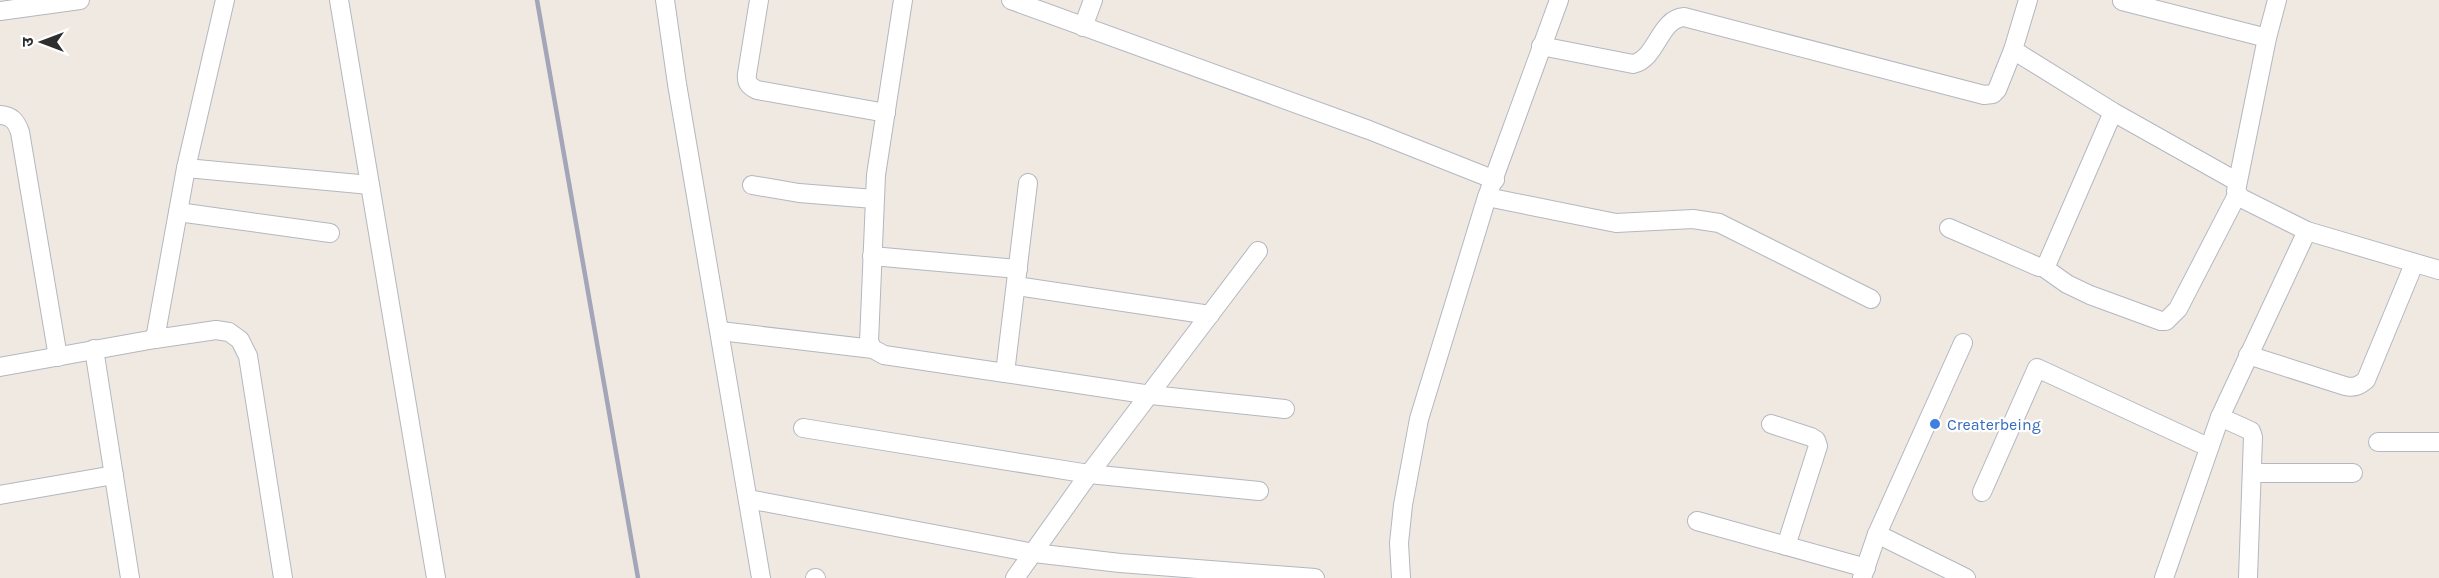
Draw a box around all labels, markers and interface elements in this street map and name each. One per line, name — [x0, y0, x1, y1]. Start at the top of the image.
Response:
north arrow — [12, 12, 72, 72]
text: उ — [18, 37, 37, 47]
place label: Createrbeing — [1947, 415, 2041, 434]
marker: Createrbeing — [1928, 417, 1942, 431]

